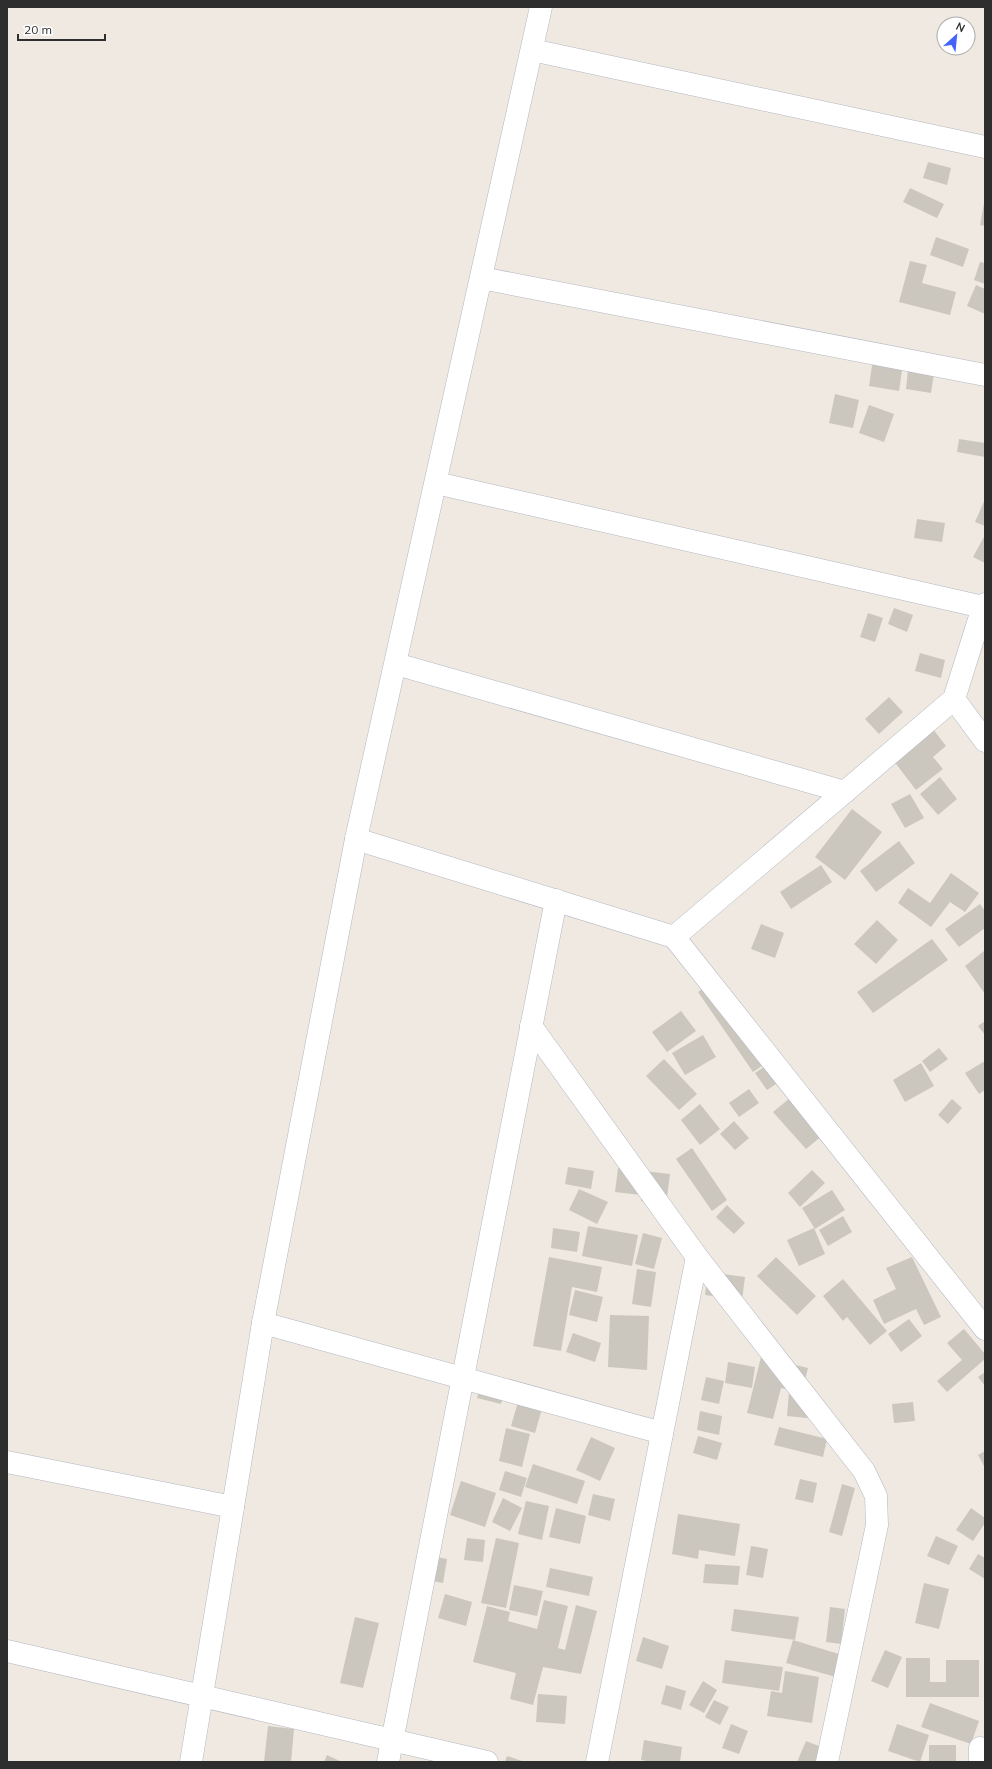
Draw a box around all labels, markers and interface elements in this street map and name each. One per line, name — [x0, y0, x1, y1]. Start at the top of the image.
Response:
scale bar — [18, 16, 105, 42]
north arrow — [936, 16, 976, 56]
text: N — [954, 19, 967, 35]
text: 20 m — [24, 22, 52, 37]

